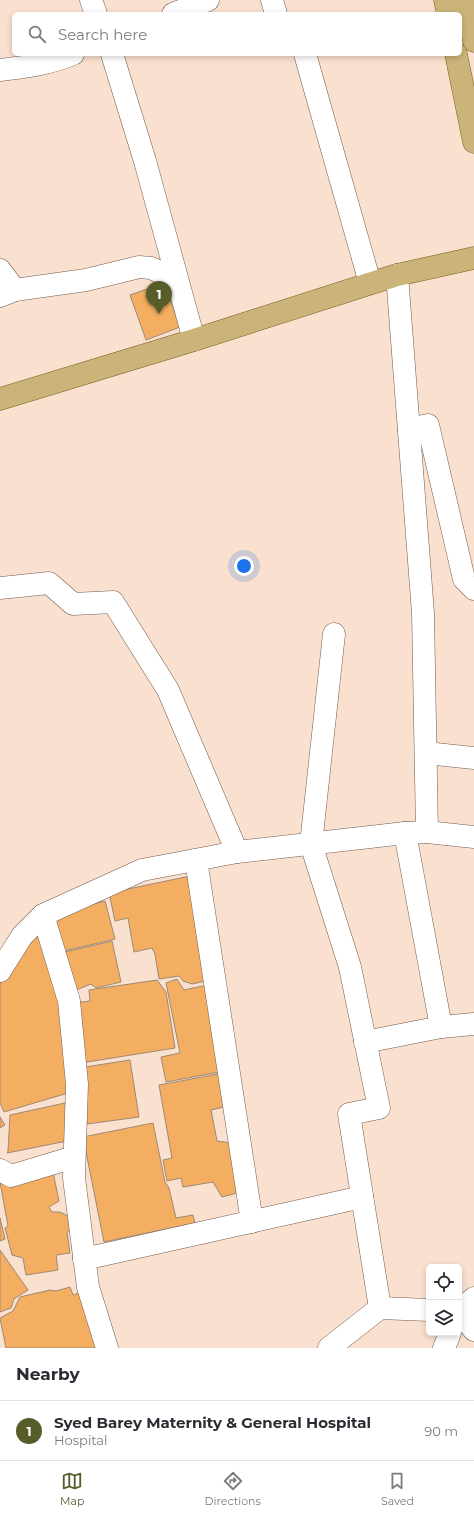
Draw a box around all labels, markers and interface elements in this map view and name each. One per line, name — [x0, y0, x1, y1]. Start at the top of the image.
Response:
search box — [12, 12, 462, 56]
icon: search — [26, 23, 48, 45]
text: Search here — [58, 25, 147, 44]
pin: 1 — [146, 281, 172, 314]
your location — [234, 556, 254, 576]
map controls — [426, 1264, 462, 1336]
button: locate — [426, 1264, 462, 1300]
button: layers — [426, 1300, 462, 1336]
text: Nearby — [16, 1364, 80, 1384]
text: Syed Barey Maternity & General Hospital — [54, 1413, 371, 1432]
text: 1 — [26, 1423, 32, 1439]
text: 90 m — [424, 1423, 458, 1439]
text: Hospital — [54, 1432, 107, 1448]
tab: Map — [60, 1470, 84, 1508]
tab: Directions — [205, 1470, 261, 1508]
tab: Saved — [381, 1470, 414, 1508]

